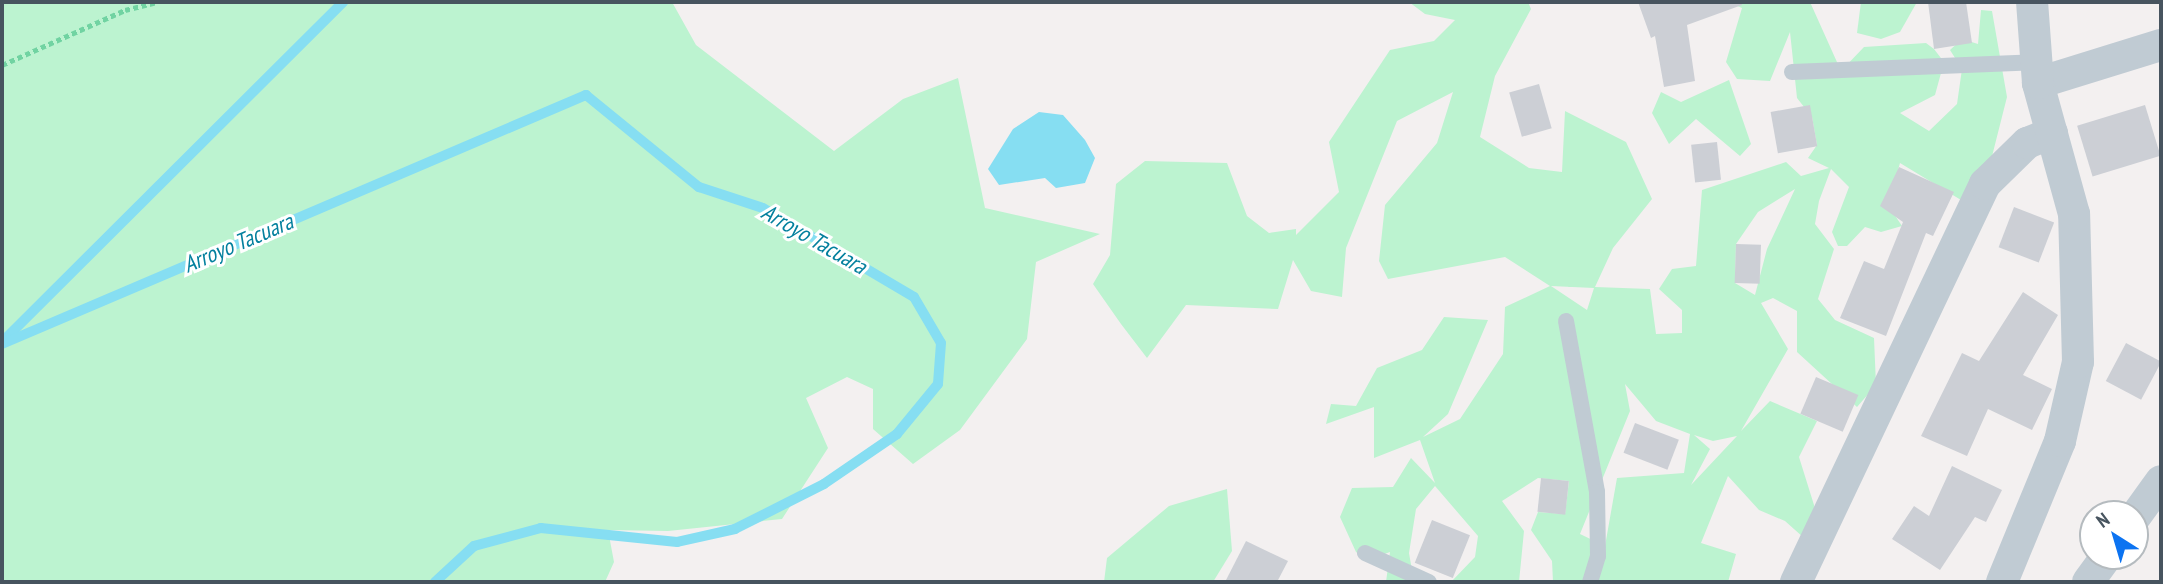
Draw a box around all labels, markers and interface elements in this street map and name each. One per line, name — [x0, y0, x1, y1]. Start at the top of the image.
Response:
water label: Arroyo Tacuara — [756, 198, 872, 280]
water label: Arroyo Tacuara — [179, 207, 297, 279]
north arrow — [2079, 500, 2149, 570]
text: N — [2091, 507, 2114, 533]

